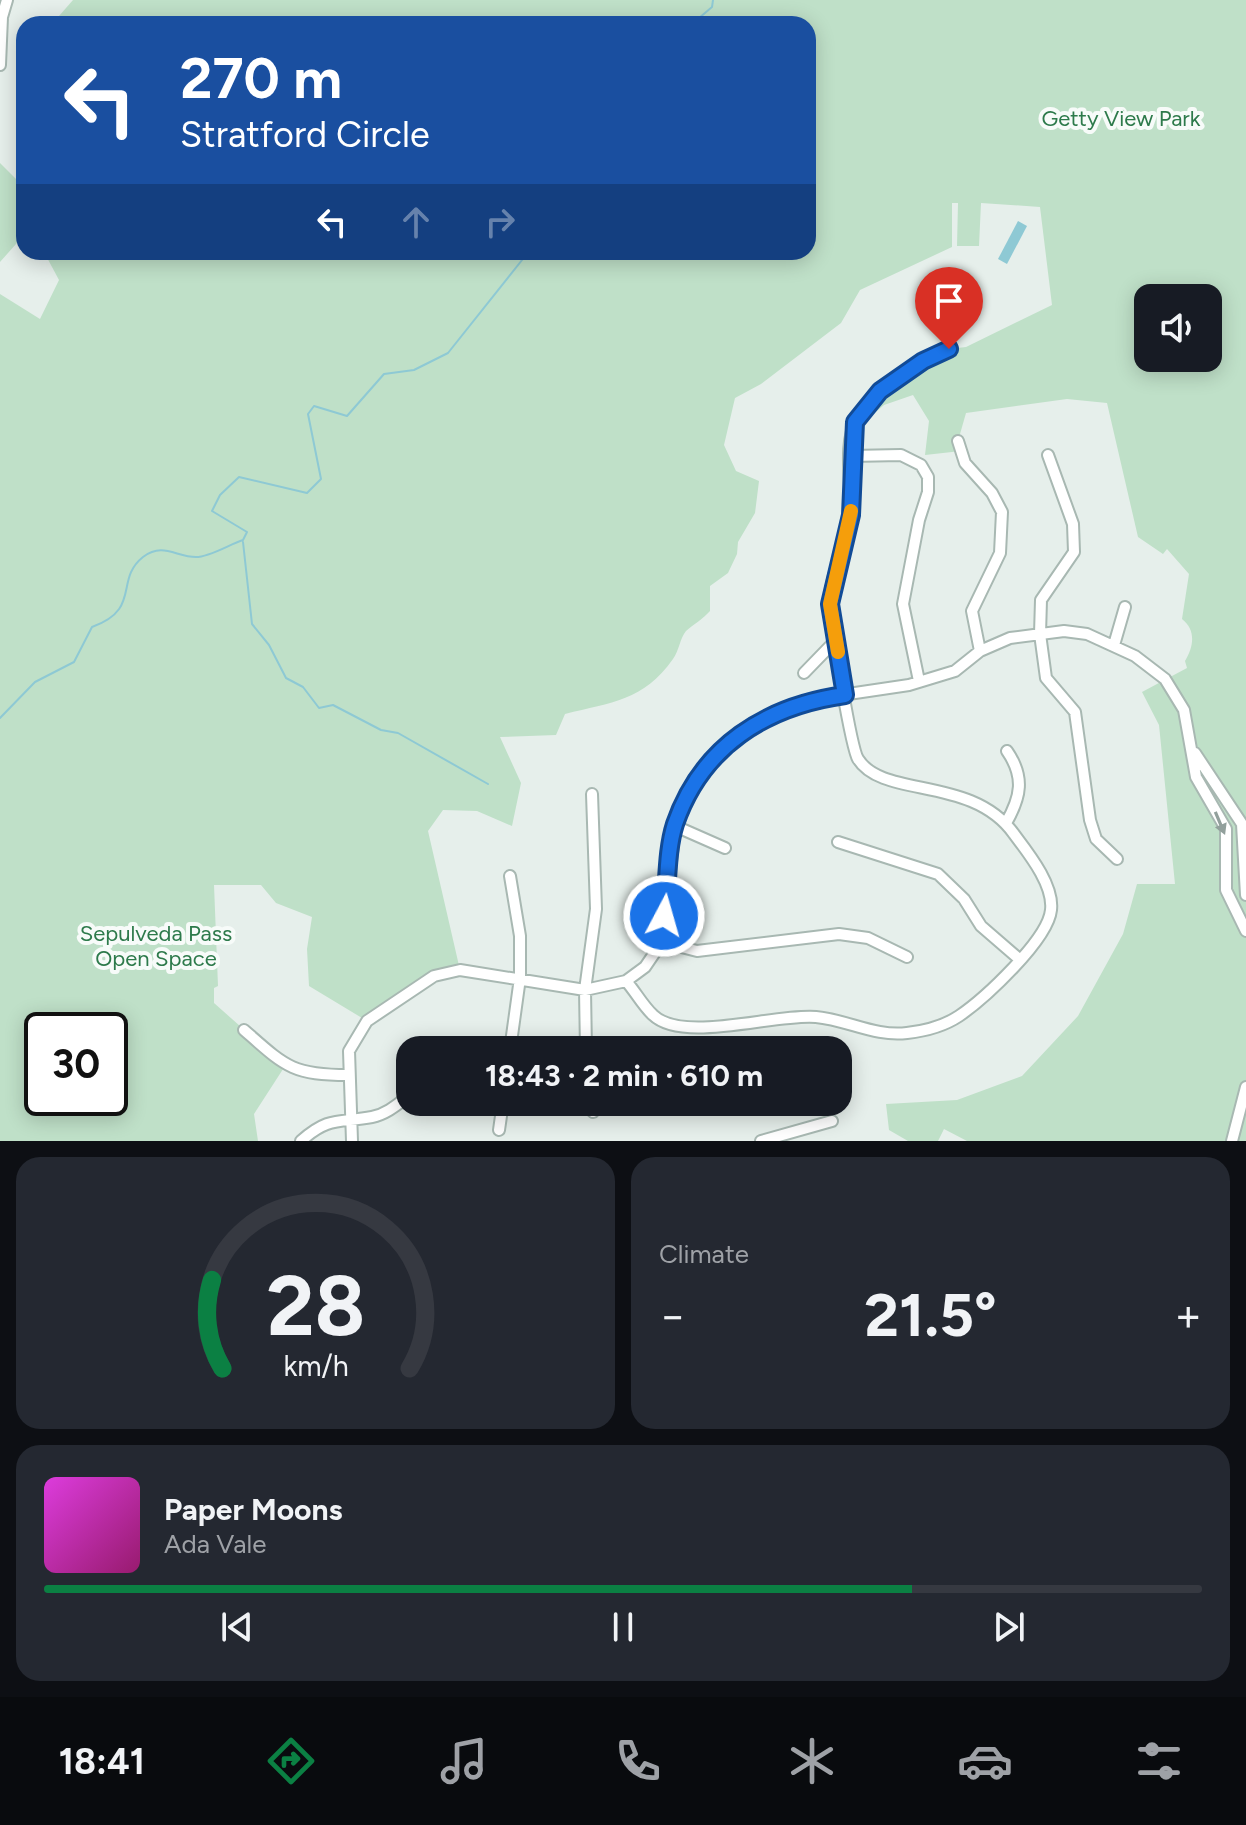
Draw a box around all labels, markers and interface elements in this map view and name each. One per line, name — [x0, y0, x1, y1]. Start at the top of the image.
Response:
text: 270 m — [180, 45, 342, 112]
icon: left — [48, 48, 152, 152]
park label: Getty View Park — [1042, 105, 1201, 132]
text: Stratford Circle — [180, 113, 430, 156]
icon: left — [310, 200, 354, 244]
icon: ahead — [394, 200, 438, 244]
icon: right — [478, 200, 522, 244]
pin — [915, 267, 983, 349]
icon: arrive — [927, 279, 971, 323]
map controls — [1134, 284, 1222, 372]
button: sound — [1134, 284, 1222, 372]
one-way arrow — [1214, 811, 1227, 834]
position arrow — [622, 874, 706, 958]
park label: Sepulveda Pass Open Space — [80, 920, 232, 972]
speed limit sign: 30 — [24, 1012, 128, 1116]
text: 18:43 · 2 min · 610 m — [485, 1057, 763, 1094]
text: Climate — [659, 1238, 749, 1270]
text: 28 — [266, 1256, 365, 1356]
text: 21.5° — [864, 1279, 997, 1351]
text: − — [659, 1289, 686, 1342]
text: + — [1175, 1289, 1202, 1342]
text: km/h — [283, 1349, 348, 1383]
text: Paper Moons — [164, 1491, 343, 1528]
text: Ada Vale — [164, 1528, 267, 1560]
icon: previous — [215, 1605, 259, 1649]
icon: pause — [601, 1605, 645, 1649]
icon: next — [987, 1605, 1031, 1649]
icon: directions — [263, 1733, 319, 1789]
icon: music — [436, 1733, 492, 1789]
icon: phone — [610, 1733, 666, 1789]
icon: climate — [784, 1733, 840, 1789]
icon: car — [957, 1733, 1013, 1789]
icon: filters — [1131, 1733, 1187, 1789]
text: 18:41 — [59, 1740, 145, 1783]

